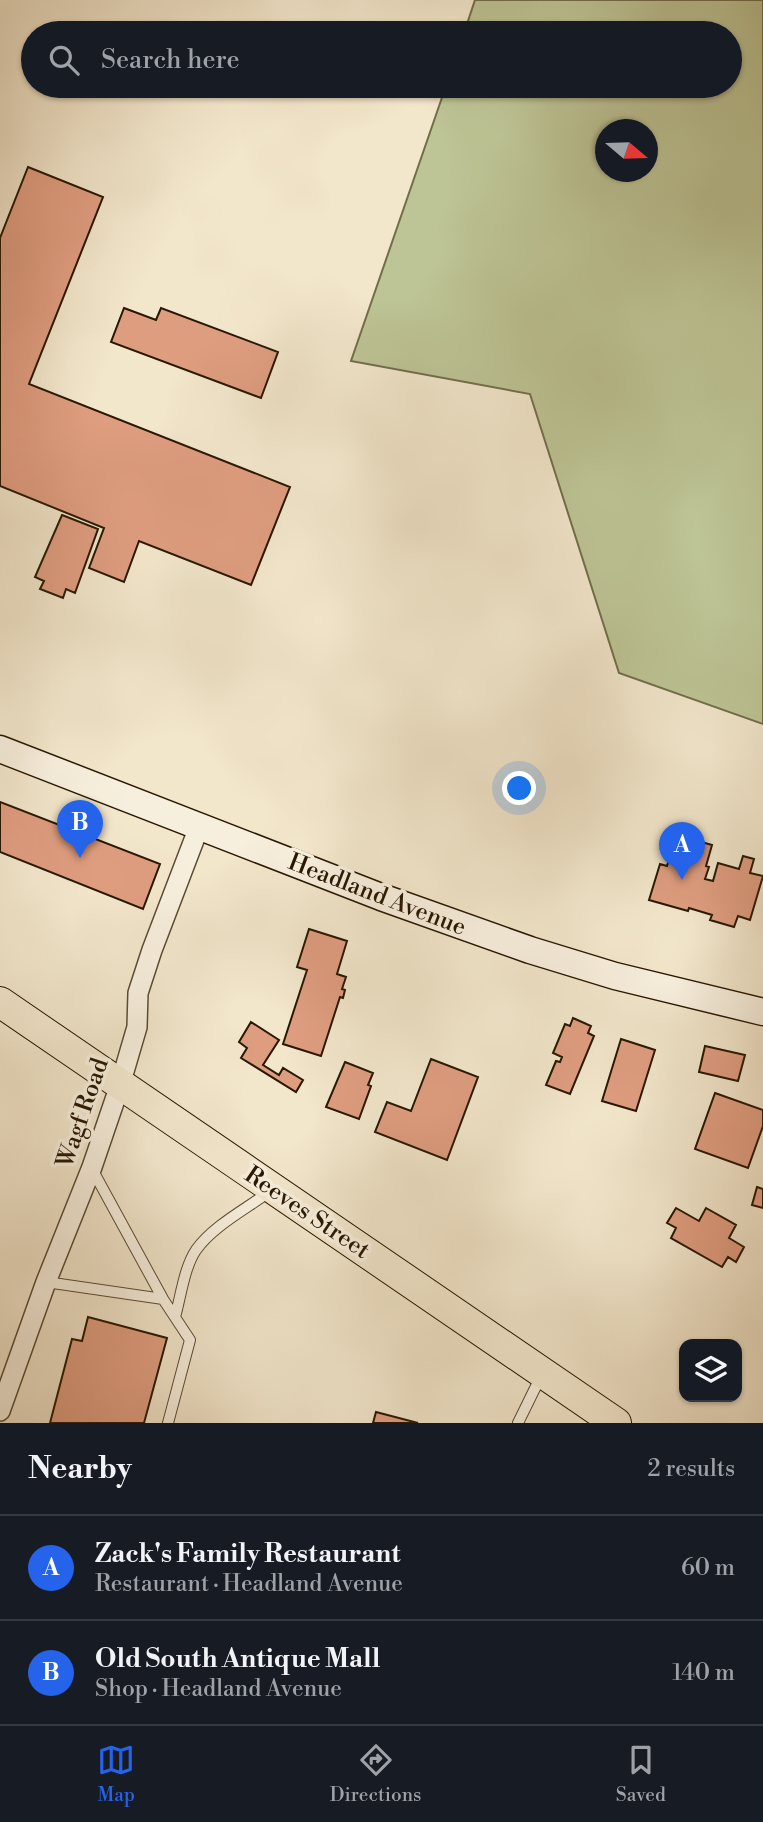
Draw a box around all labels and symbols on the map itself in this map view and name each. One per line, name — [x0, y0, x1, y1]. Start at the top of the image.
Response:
north arrow — [595, 119, 658, 182]
your location — [502, 771, 536, 805]
pin: B — [57, 800, 103, 858]
pin: A — [659, 822, 705, 880]
street label: Headland Avenue — [284, 847, 470, 943]
street label: Wagf Road — [50, 1054, 116, 1173]
street label: Reeves Street — [239, 1160, 376, 1266]

